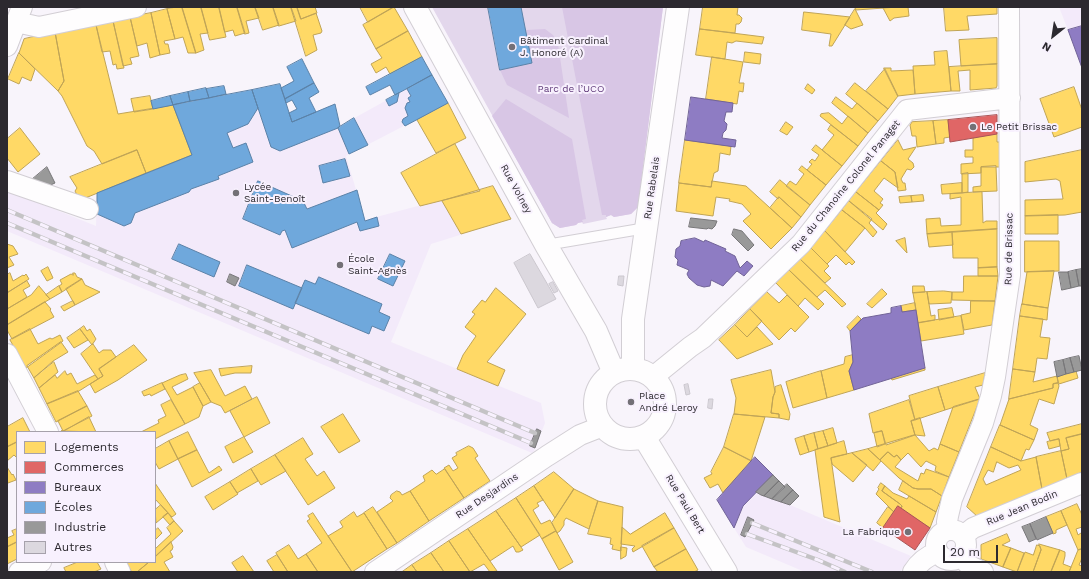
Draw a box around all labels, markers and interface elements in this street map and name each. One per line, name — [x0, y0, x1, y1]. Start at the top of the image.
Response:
north arrow — [1033, 16, 1073, 56]
place label: Bâtiment Cardinal J. Honoré (A) — [520, 35, 608, 58]
text: N — [1040, 39, 1054, 54]
marker: Bâtiment Cardinal J. Honoré (A) — [507, 42, 517, 52]
park label: Parc de l’UCO — [538, 83, 604, 95]
street label: Rue du Chanoine Colonel Panaget — [789, 118, 903, 254]
place label: Le Petit Brissac — [981, 121, 1057, 133]
marker: Le Petit Brissac — [968, 122, 978, 132]
street label: Rue Rabelais — [642, 156, 662, 220]
street label: Rue Volney — [498, 163, 534, 215]
place label: Lycée Saint-Benoît — [244, 181, 305, 204]
marker: Lycée Saint-Benoît — [231, 188, 241, 198]
street label: Rue de Brissac — [1002, 213, 1016, 285]
place label: École Saint-Agnès — [348, 253, 407, 276]
marker: École Saint-Agnès — [335, 260, 345, 270]
place label: Place André Leroy — [639, 390, 698, 414]
marker: Place André Leroy — [626, 397, 636, 407]
legend — [16, 431, 156, 563]
text: Logements — [54, 440, 119, 454]
text: Commerces — [54, 460, 124, 474]
street label: Rue Desjardins — [453, 471, 521, 521]
street label: Rue Paul Bert — [663, 472, 707, 536]
text: Bureaux — [54, 480, 101, 494]
street label: Rue Jean Bodin — [985, 488, 1059, 528]
text: Écoles — [54, 500, 92, 514]
text: Industrie — [54, 520, 106, 534]
place label: La Fabrique — [842, 526, 900, 538]
marker: La Fabrique — [903, 527, 913, 537]
scale bar — [945, 537, 1000, 563]
text: Autres — [54, 540, 92, 554]
text: 20 m — [950, 545, 980, 559]

